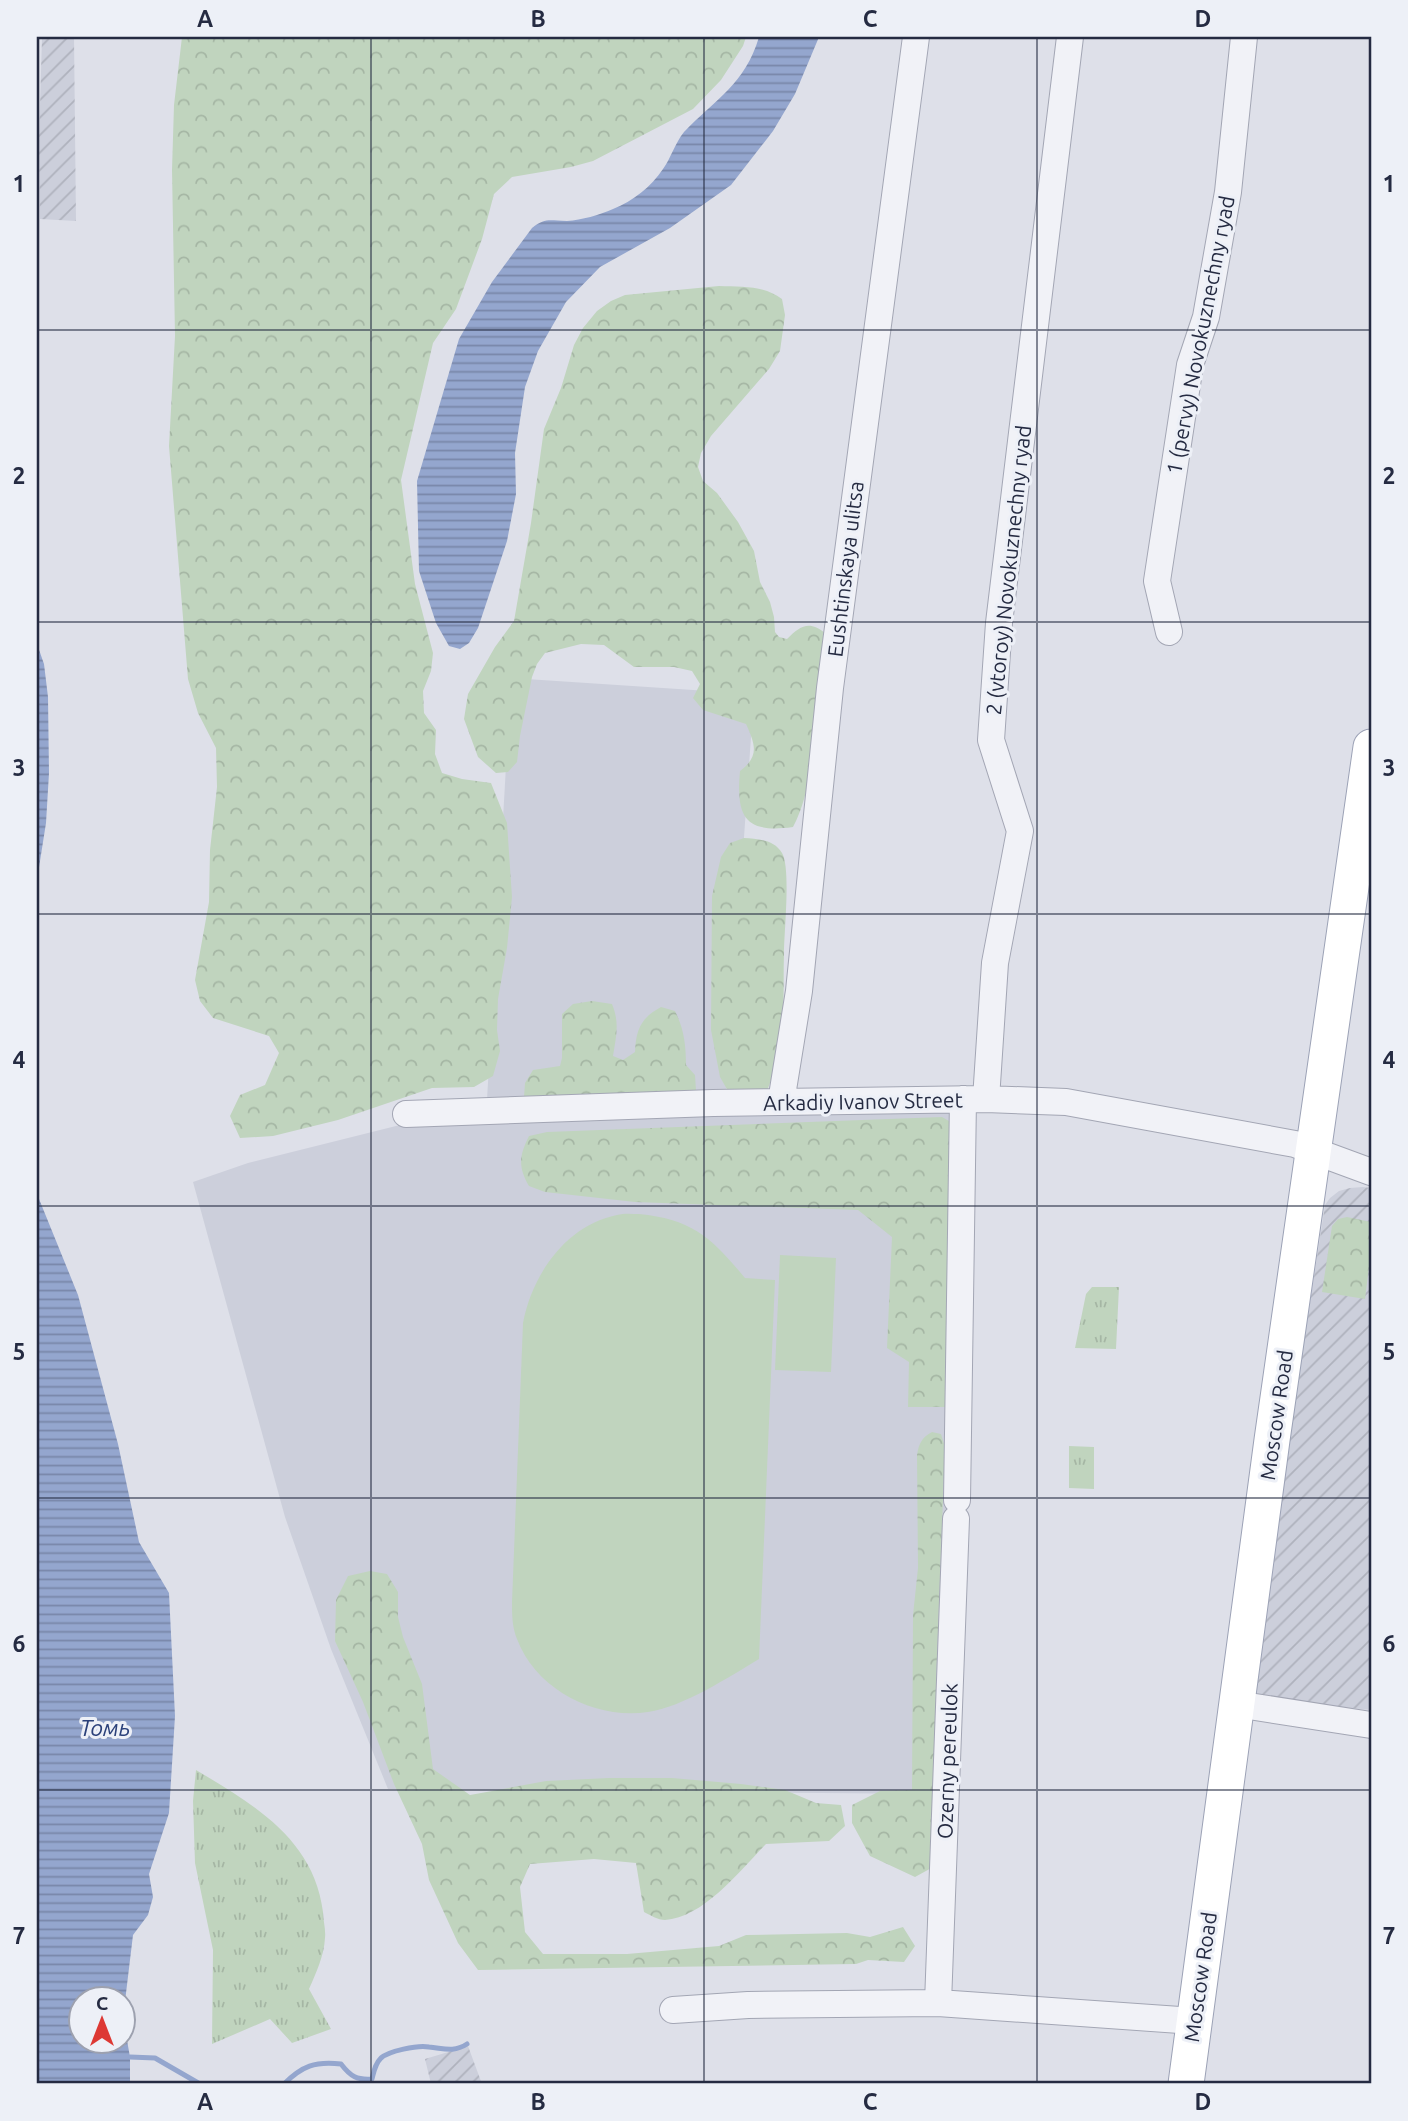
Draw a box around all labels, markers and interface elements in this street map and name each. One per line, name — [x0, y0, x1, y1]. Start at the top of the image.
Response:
text: A — [197, 6, 213, 31]
text: B — [530, 6, 546, 31]
text: C — [863, 6, 878, 31]
text: D — [1195, 6, 1211, 31]
text: 1 — [13, 171, 25, 196]
text: 1 — [1383, 171, 1395, 196]
street label: 1 (pervy) Novokuznechny ryad — [1161, 194, 1239, 476]
street label: 2 (vtoroy) Novokuznechny ryad — [981, 424, 1035, 716]
text: 2 — [13, 463, 25, 488]
text: 2 — [1383, 463, 1395, 488]
street label: Eushtinskaya ulitsa — [822, 480, 868, 658]
text: 3 — [13, 755, 25, 780]
text: 3 — [1383, 755, 1395, 780]
text: 4 — [13, 1047, 26, 1072]
text: 4 — [1383, 1047, 1396, 1072]
street label: Arkadiy Ivanov Street — [763, 1087, 963, 1115]
text: 5 — [13, 1339, 25, 1364]
text: 5 — [1383, 1339, 1395, 1364]
street label: Moscow Road — [1255, 1348, 1297, 1482]
text: 6 — [13, 1631, 26, 1656]
text: 6 — [1383, 1631, 1396, 1656]
street label: Ozerny pereulok — [932, 1682, 962, 1839]
water label: Томь — [80, 1715, 130, 1740]
street label: Moscow Road — [1179, 1910, 1221, 2044]
text: 7 — [13, 1923, 25, 1948]
text: 7 — [1383, 1923, 1395, 1948]
north arrow — [66, 1984, 136, 2054]
text: С — [96, 1992, 108, 2014]
text: A — [197, 2089, 213, 2114]
text: B — [530, 2089, 546, 2114]
text: C — [863, 2089, 878, 2114]
text: D — [1195, 2089, 1211, 2114]

